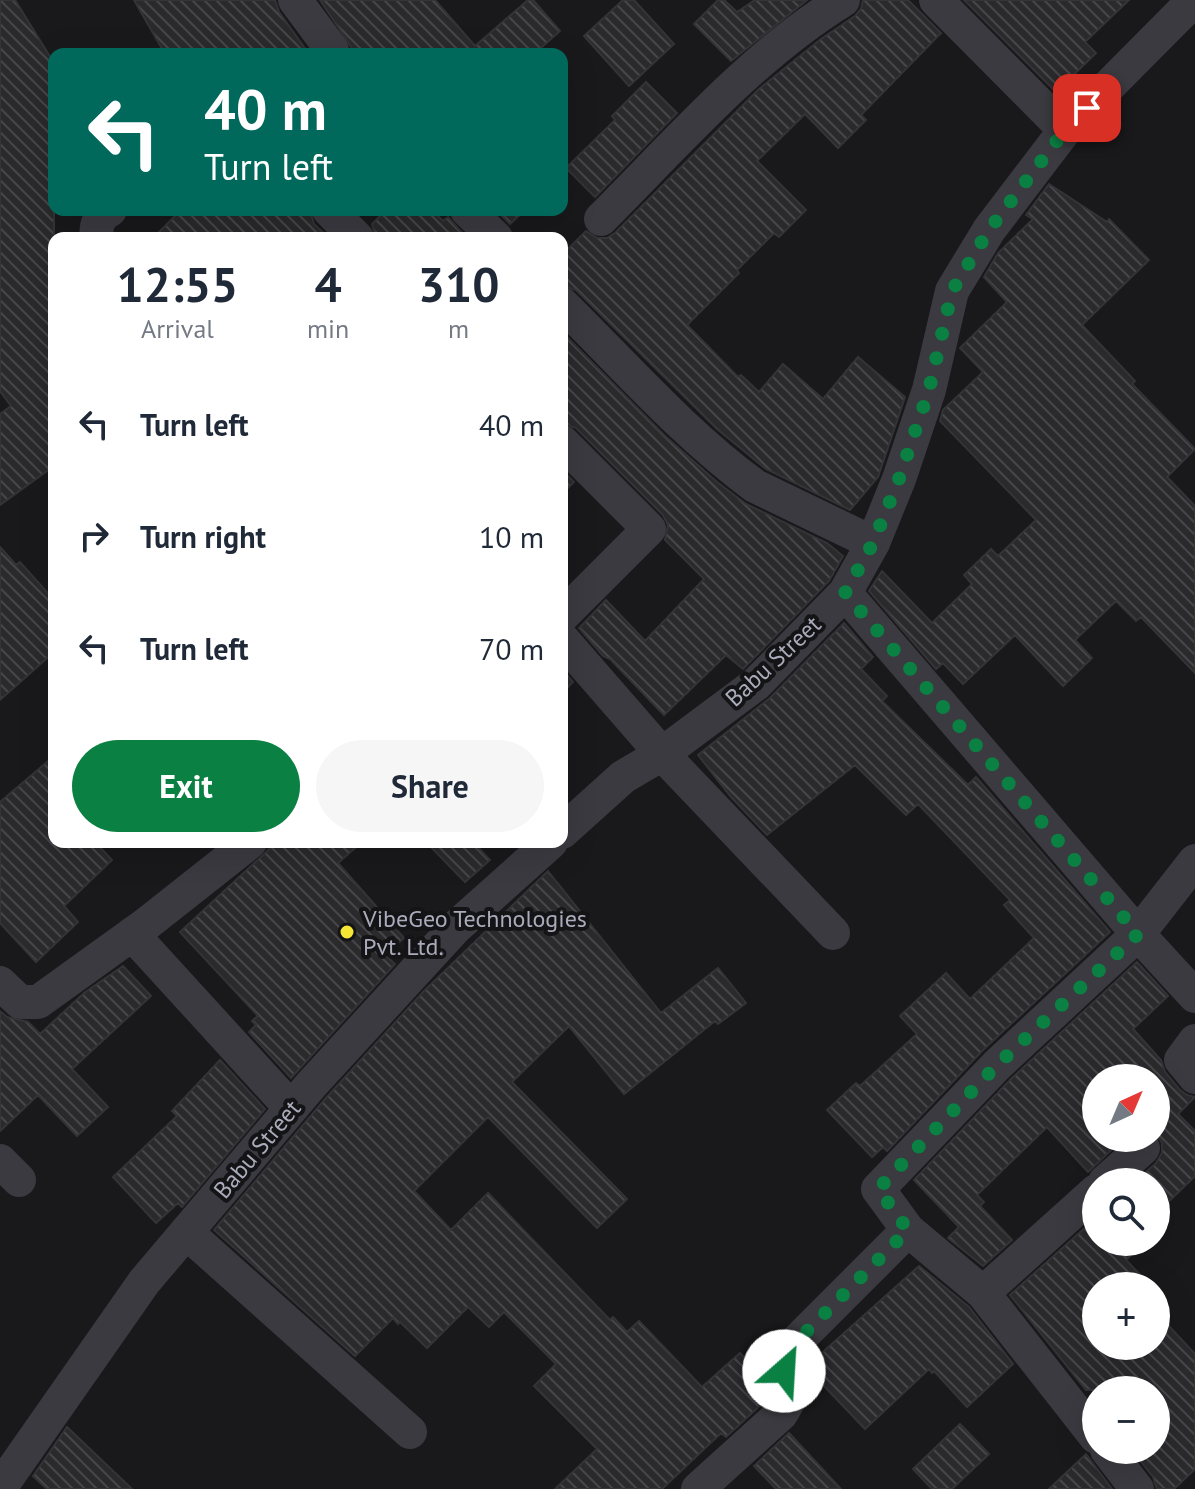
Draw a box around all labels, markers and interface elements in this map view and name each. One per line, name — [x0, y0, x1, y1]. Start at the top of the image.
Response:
text: 40 m — [204, 73, 327, 145]
pin — [1053, 74, 1121, 142]
icon: left — [72, 80, 176, 184]
icon: arrive — [1065, 86, 1109, 130]
text: Turn left — [204, 143, 333, 190]
text: 12:55 — [117, 253, 238, 315]
text: 4 — [314, 253, 342, 315]
text: 310 — [418, 253, 499, 315]
text: Arrival — [141, 312, 214, 345]
text: min — [307, 312, 349, 345]
text: m — [448, 312, 469, 345]
icon: left — [72, 402, 116, 446]
text: Turn left — [140, 405, 248, 444]
text: 40 m — [479, 405, 544, 444]
icon: right — [72, 514, 116, 558]
text: Turn right — [140, 517, 266, 556]
text: 10 m — [479, 517, 544, 556]
street label: Babu Street — [719, 609, 827, 713]
icon: left — [72, 626, 116, 670]
text: Turn left — [140, 629, 248, 668]
text: 70 m — [479, 629, 544, 668]
button: Exit — [72, 740, 300, 832]
button: Share — [316, 740, 544, 832]
place label: VibeGeo Technologies Pvt. Ltd. — [362, 903, 587, 962]
marker: VibeGeo Technologies Pvt. Ltd. — [338, 923, 356, 941]
north arrow — [1082, 1064, 1170, 1152]
map controls — [1082, 1064, 1170, 1464]
street label: Babu Street — [207, 1093, 307, 1205]
button: search — [1082, 1168, 1170, 1256]
button: + — [1082, 1272, 1170, 1360]
position arrow — [742, 1329, 826, 1413]
button: − — [1082, 1376, 1170, 1464]

